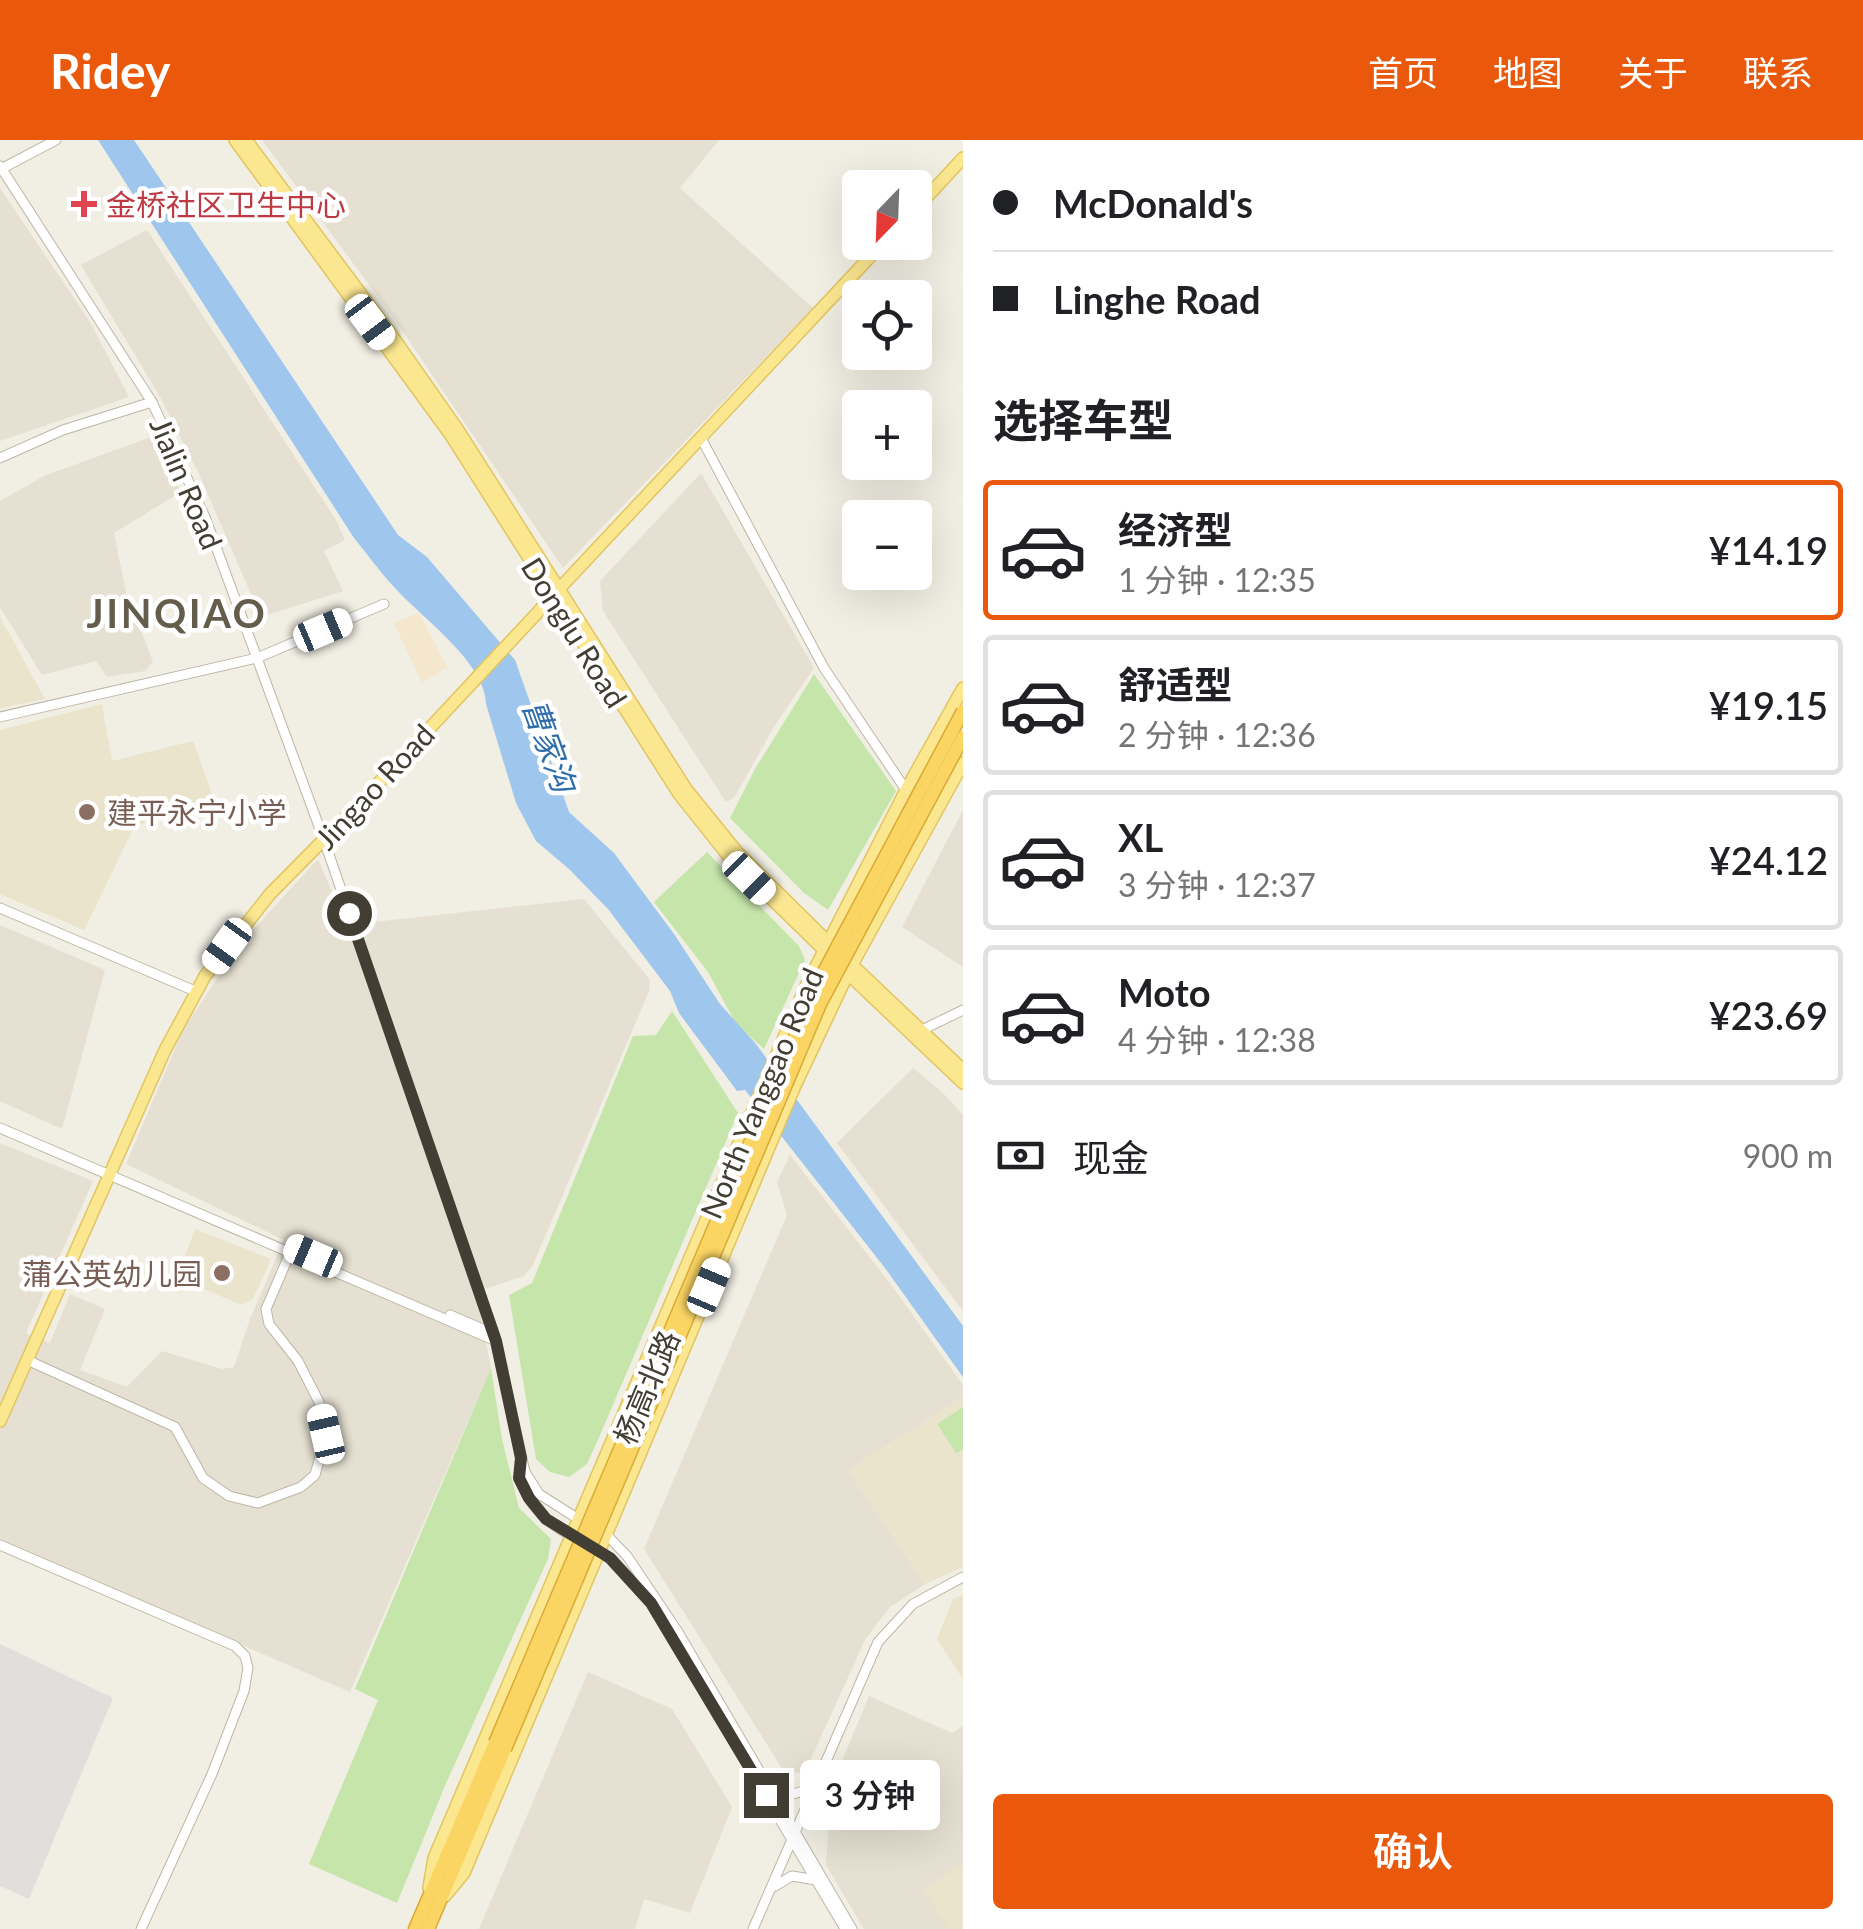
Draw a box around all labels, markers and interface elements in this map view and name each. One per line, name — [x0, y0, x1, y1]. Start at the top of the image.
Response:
text: Ridey — [50, 42, 170, 99]
text: 首页 — [1368, 51, 1438, 93]
text: 地图 — [1493, 51, 1563, 93]
text: 关于 — [1618, 51, 1688, 93]
text: 联系 — [1743, 51, 1813, 93]
north arrow — [842, 170, 932, 260]
map controls — [842, 170, 932, 590]
text: McDonald's — [1053, 180, 1253, 226]
place label: 金桥社区卫生中心 — [106, 186, 346, 222]
marker: 金桥社区卫生中心 — [71, 191, 97, 217]
text: Linghe Road — [1053, 276, 1261, 322]
button: locate — [842, 280, 932, 370]
car — [340, 289, 400, 355]
button: + — [842, 390, 932, 480]
text: 选择车型 — [993, 393, 1173, 447]
street label: Jialin Road — [143, 412, 231, 554]
button: − — [842, 500, 932, 590]
icon: car — [998, 505, 1088, 595]
text: 经济型 — [1118, 506, 1232, 552]
text: ¥14.19 — [1709, 527, 1828, 573]
street label: Donglu Road — [515, 550, 635, 714]
text: 1 分钟 · 12:35 — [1118, 560, 1316, 599]
district label: JINQIAO — [87, 589, 267, 637]
car — [290, 604, 356, 656]
icon: car — [998, 660, 1088, 750]
text: 舒适型 — [1118, 661, 1232, 707]
text: ¥19.15 — [1709, 682, 1828, 728]
water label: 曹家沟 — [515, 693, 586, 800]
text: 2 分钟 · 12:36 — [1118, 715, 1316, 754]
street label: Jingao Road — [307, 716, 441, 856]
place label: 建平永宁小学 — [107, 794, 287, 830]
marker: 建平永宁小学 — [76, 801, 98, 823]
text: XL — [1118, 814, 1163, 860]
icon: car — [998, 815, 1088, 905]
text: ¥24.12 — [1709, 837, 1828, 883]
car — [717, 846, 781, 910]
text: 3 分钟 · 12:37 — [1118, 865, 1316, 904]
route start — [327, 891, 372, 936]
car — [197, 913, 257, 979]
street label: North Yanggao Road — [692, 962, 830, 1224]
text: Moto — [1118, 969, 1211, 1015]
icon: car — [998, 970, 1088, 1060]
text: ¥23.69 — [1709, 992, 1828, 1038]
text: 4 分钟 · 12:38 — [1118, 1020, 1316, 1059]
icon: cash — [993, 1128, 1048, 1183]
text: 现金 — [1073, 1134, 1149, 1180]
text: 900 m — [1743, 1136, 1833, 1175]
car — [280, 1230, 346, 1282]
car — [683, 1254, 735, 1320]
place label: 蒲公英幼儿园 — [22, 1255, 202, 1291]
marker: 蒲公英幼儿园 — [211, 1262, 233, 1284]
street label: 杨高北路 — [606, 1325, 686, 1449]
car — [305, 1401, 347, 1467]
callout: 3 分钟 — [801, 1760, 941, 1830]
route end — [744, 1773, 789, 1818]
text: 3 分钟 — [825, 1775, 915, 1814]
button: 确认 — [993, 1794, 1833, 1909]

